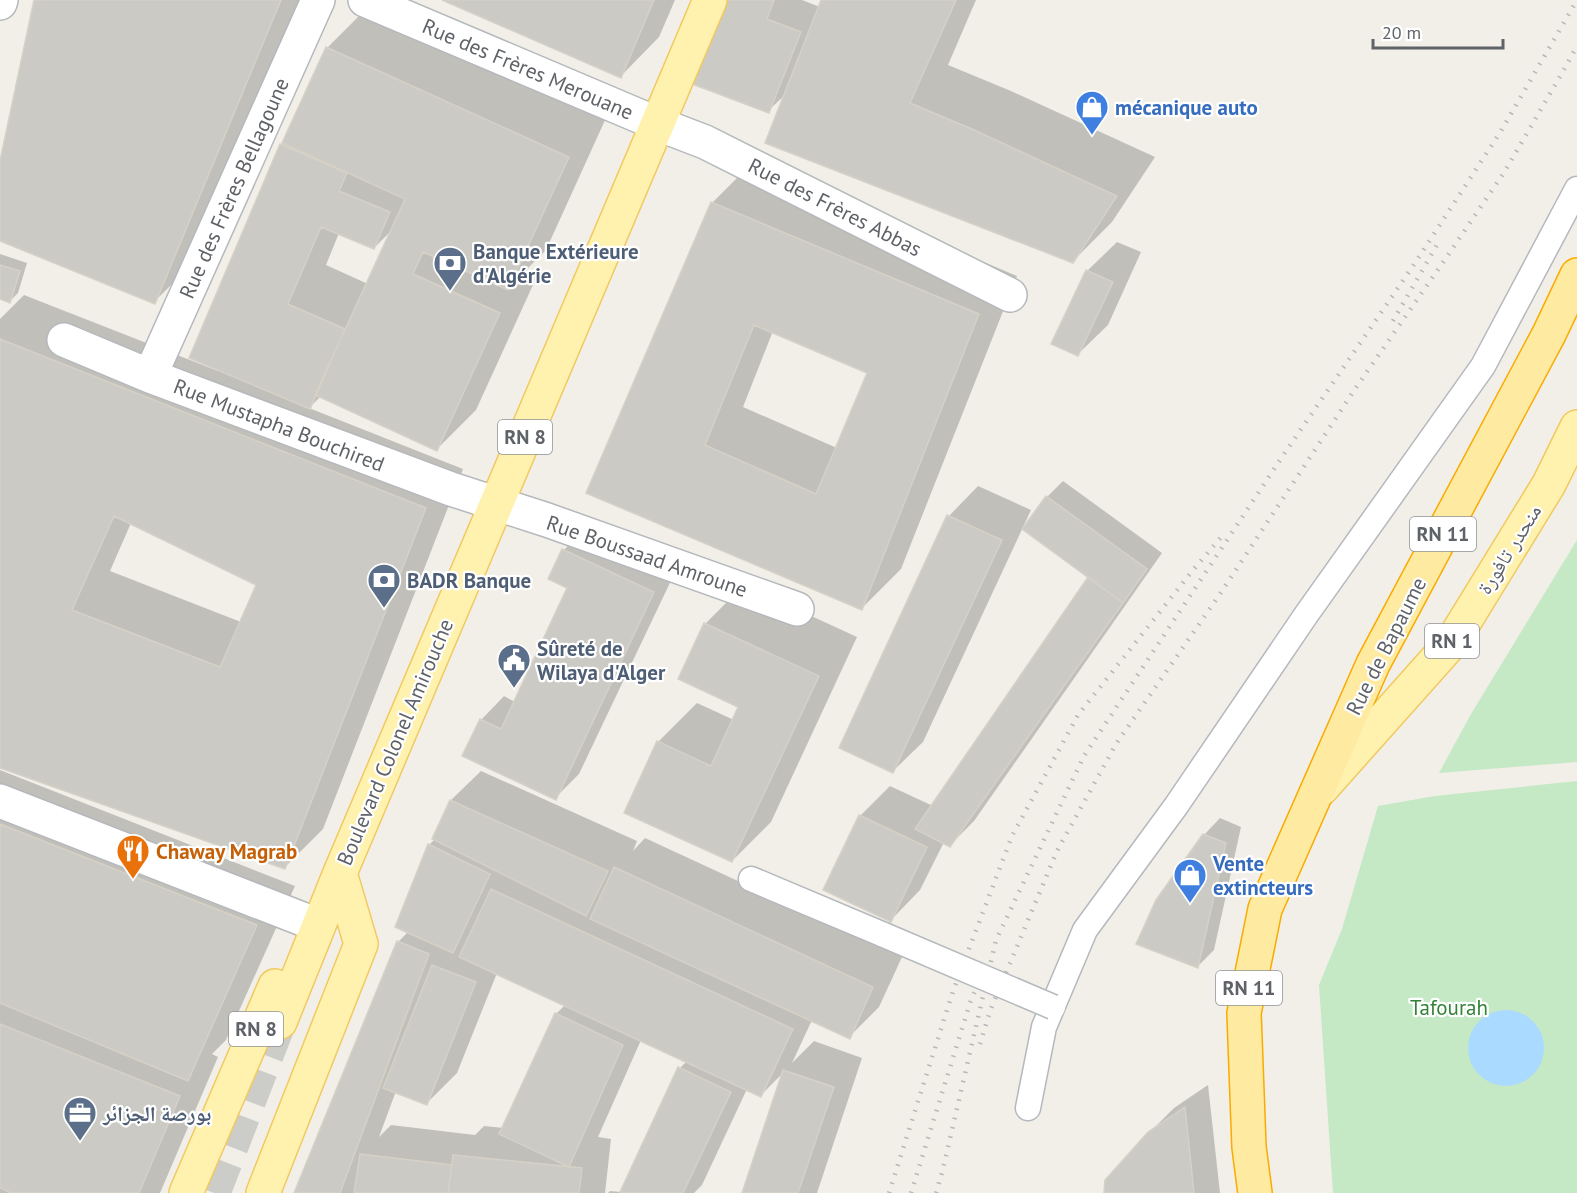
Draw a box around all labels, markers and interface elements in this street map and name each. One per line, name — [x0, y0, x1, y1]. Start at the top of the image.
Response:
street label: Rue des Frères Merouane — [418, 12, 638, 126]
scale bar — [1373, 12, 1504, 50]
text: 20 m — [1382, 21, 1421, 44]
street label: Rue des Frères Bellagoune — [173, 73, 295, 303]
shop icon: mécanique auto — [1074, 89, 1110, 136]
place label: mécanique auto — [1115, 94, 1258, 121]
street label: Rue des Frères Abbas — [744, 152, 926, 262]
place label: Banque Extérieure d'Algérie — [473, 238, 639, 289]
bank icon: Banque Extérieure d'Algérie — [432, 245, 468, 292]
street label: Rue Mustapha Bouchired — [170, 372, 388, 478]
road number: RN 8 — [498, 420, 552, 454]
street label: منحدر تافورة — [1471, 499, 1547, 599]
street label: Rue Boussaad Amroune — [543, 509, 751, 603]
road number: RN 11 — [1410, 517, 1476, 551]
bank icon: BADR Banque — [366, 562, 402, 609]
place label: BADR Banque — [407, 567, 531, 594]
street label: Rue de Bapaume — [1340, 573, 1432, 719]
street label: Boulevard Colonel Amirouche — [331, 615, 459, 869]
road number: RN 1 — [1425, 624, 1479, 658]
place label: Sûreté de Wilaya d'Alger — [537, 635, 666, 686]
public building icon: Sûreté de Wilaya d'Alger — [496, 642, 532, 689]
restaurant icon: Chaway Magrab — [115, 833, 151, 880]
place label: Chaway Magrab — [156, 838, 297, 865]
place label: Vente extincteurs — [1212, 850, 1313, 901]
shop icon: Vente extincteurs — [1172, 857, 1208, 904]
road number: RN 11 — [1216, 971, 1282, 1005]
park label: Tafourah — [1410, 994, 1488, 1021]
road number: RN 8 — [229, 1012, 283, 1046]
office icon: بورصة الجزائر — [62, 1095, 98, 1142]
place label: بورصة الجزائر — [102, 1100, 211, 1127]

